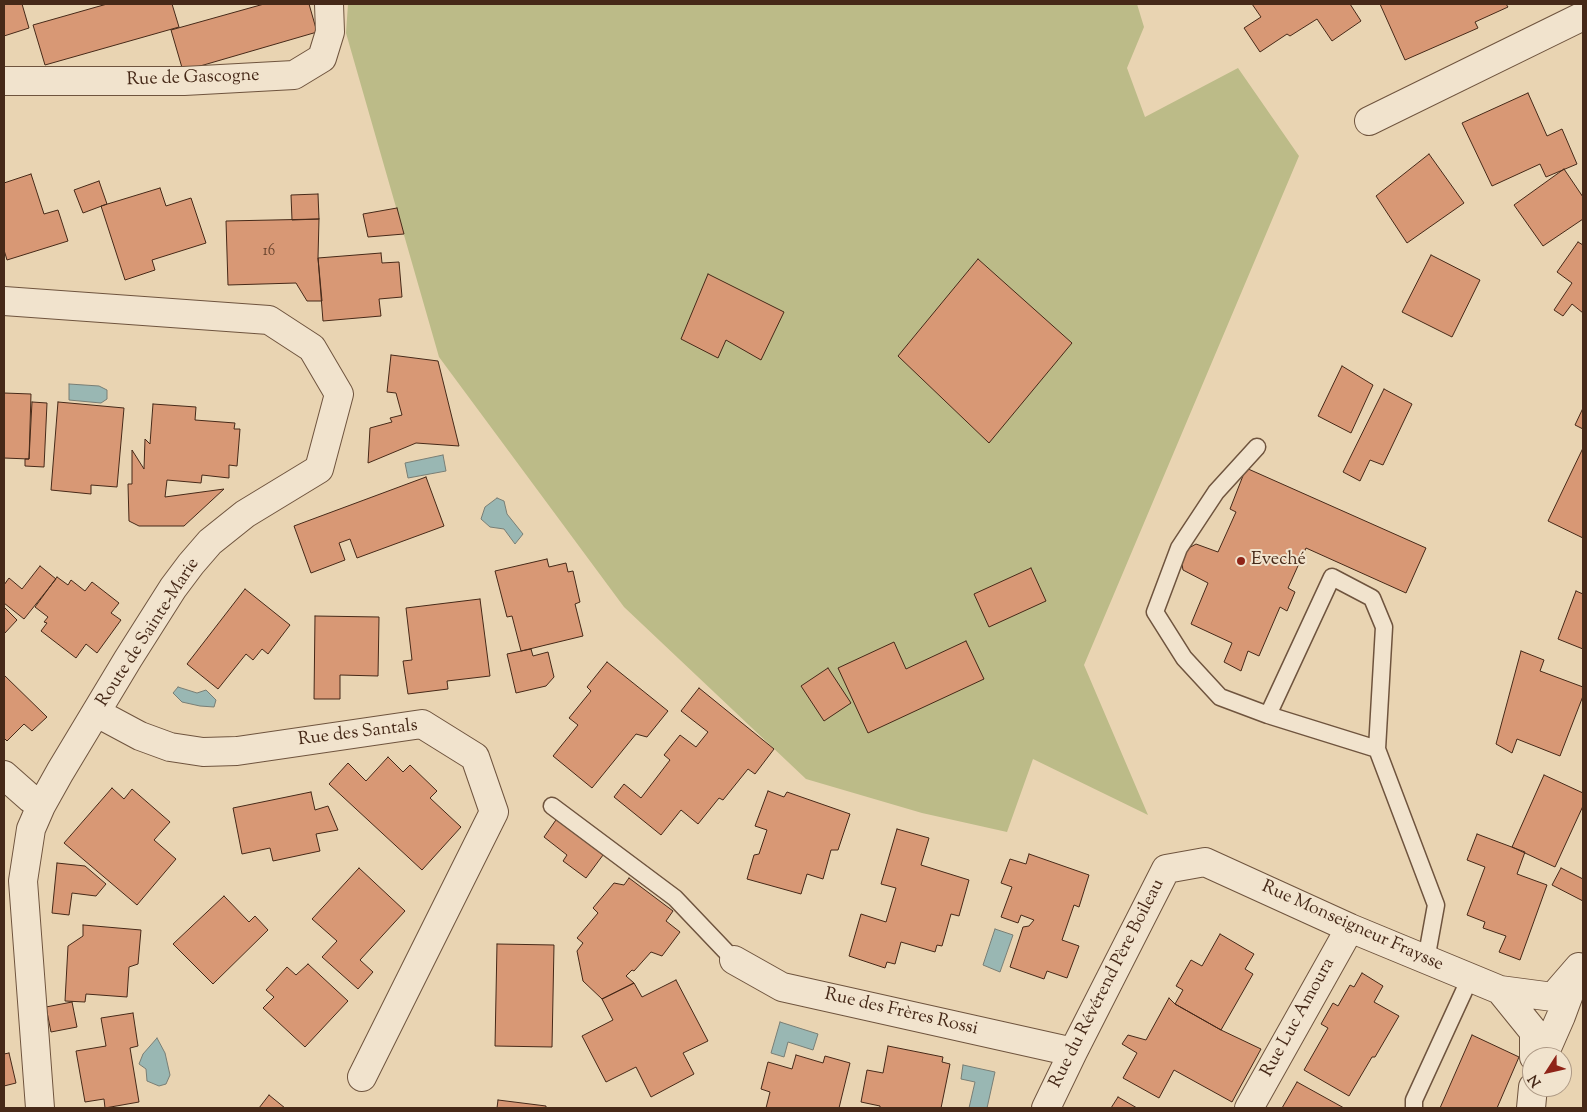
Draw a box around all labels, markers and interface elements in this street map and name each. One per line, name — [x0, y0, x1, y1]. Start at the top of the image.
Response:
street label: Rue de Gascogne — [126, 66, 260, 92]
house number: 16 — [263, 243, 275, 261]
place label: Eveché — [1251, 550, 1306, 572]
street label: Route de Sainte-Marie — [93, 555, 205, 711]
marker: Eveché — [1235, 555, 1247, 567]
street label: Rue des Santals — [297, 716, 419, 752]
street label: Rue du Révérend Père Boileau — [1046, 876, 1170, 1092]
street label: Rue Monseigneur Fraysse — [1258, 877, 1446, 977]
street label: Rue Luc Amoura — [1257, 955, 1341, 1081]
street label: Rue des Frères Rossi — [822, 985, 980, 1041]
north arrow — [1522, 1047, 1572, 1097]
text: N — [1524, 1070, 1547, 1090]

